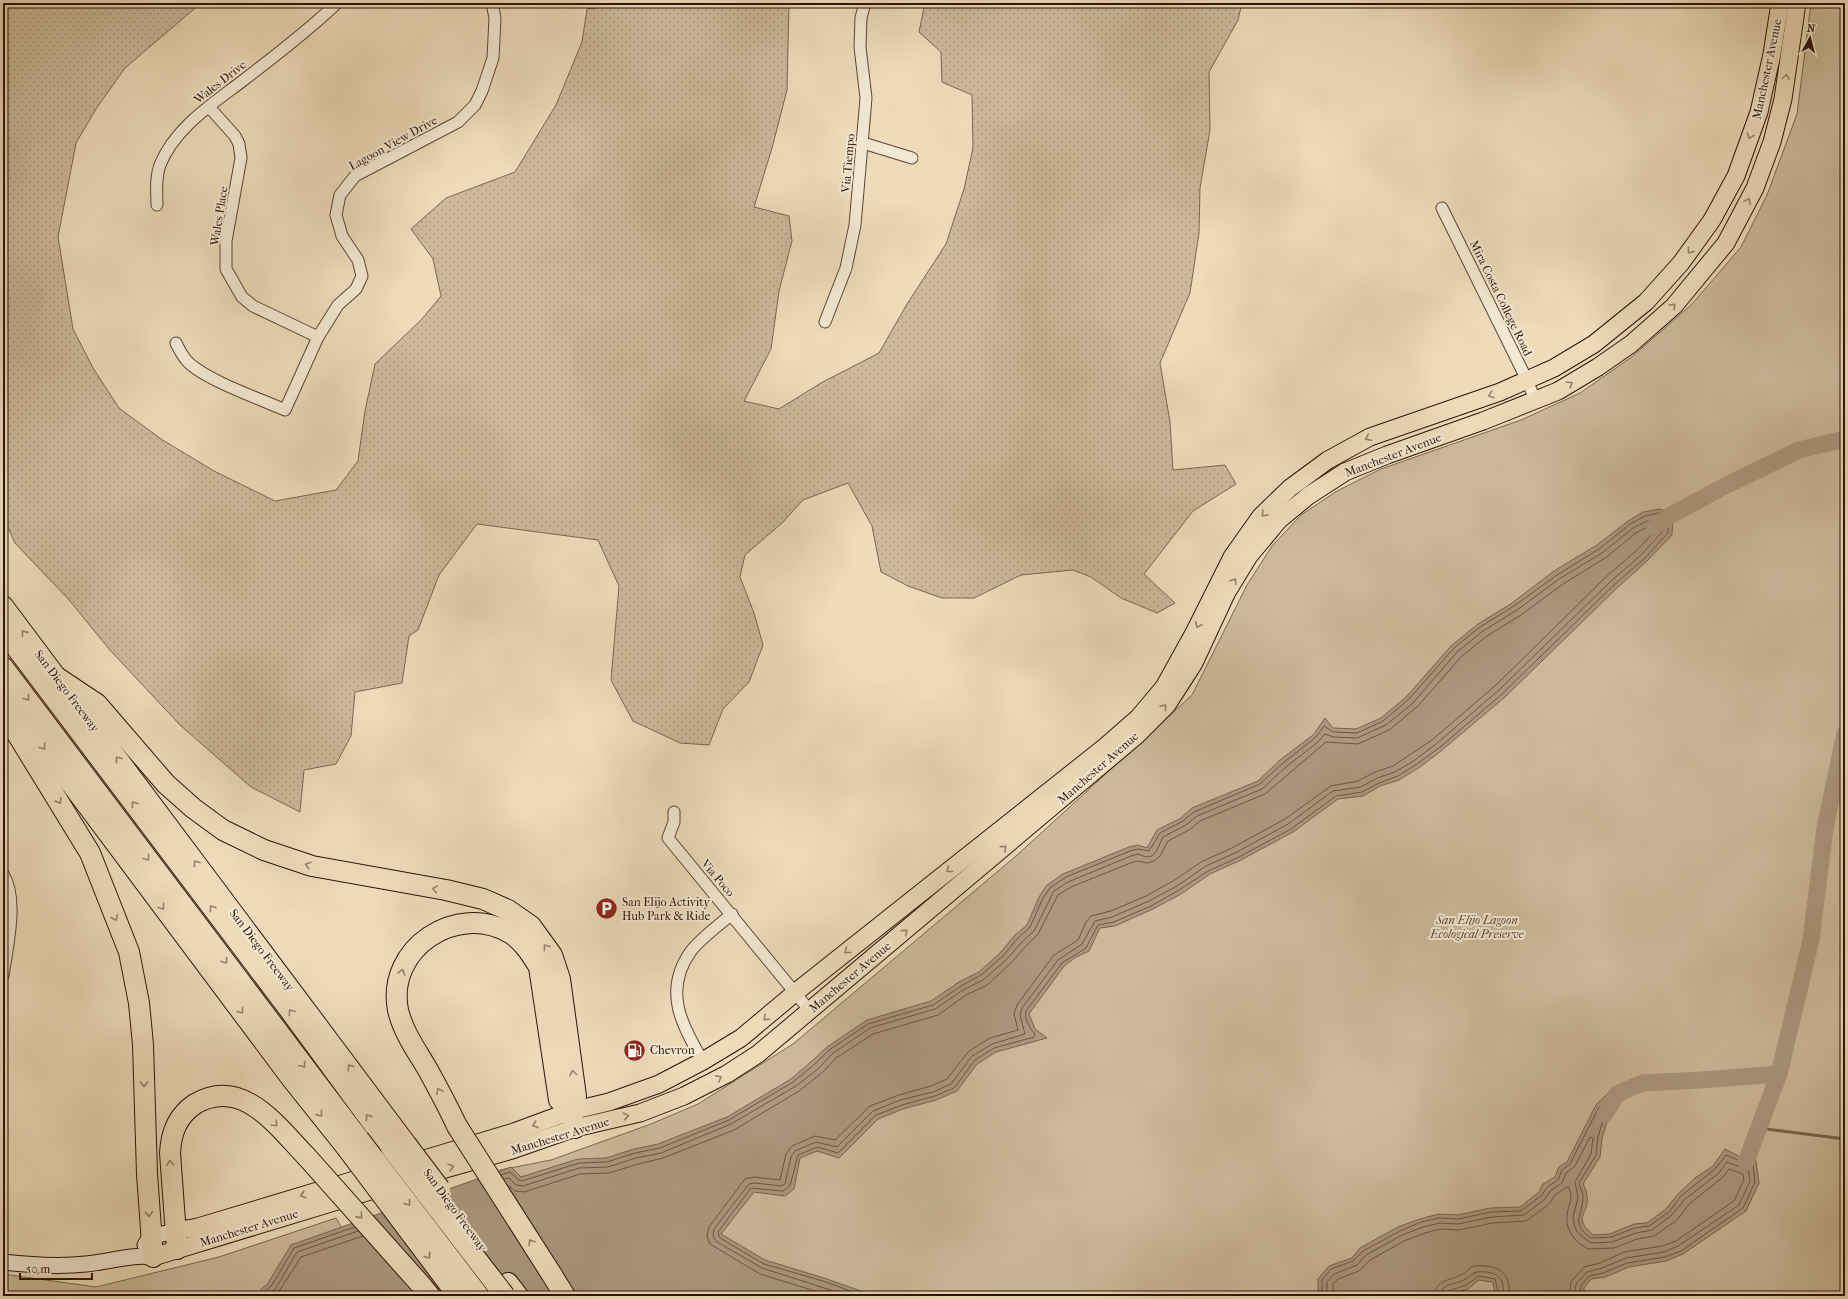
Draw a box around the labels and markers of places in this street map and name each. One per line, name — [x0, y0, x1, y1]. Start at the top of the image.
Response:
place label: San Elijo Activity Hub Park & Ride — [622, 895, 711, 923]
parking icon: San Elijo Activity Hub Park & Ride — [593, 896, 619, 922]
fuel station icon: Chevron — [621, 1037, 647, 1063]
place label: Chevron — [650, 1043, 695, 1057]

